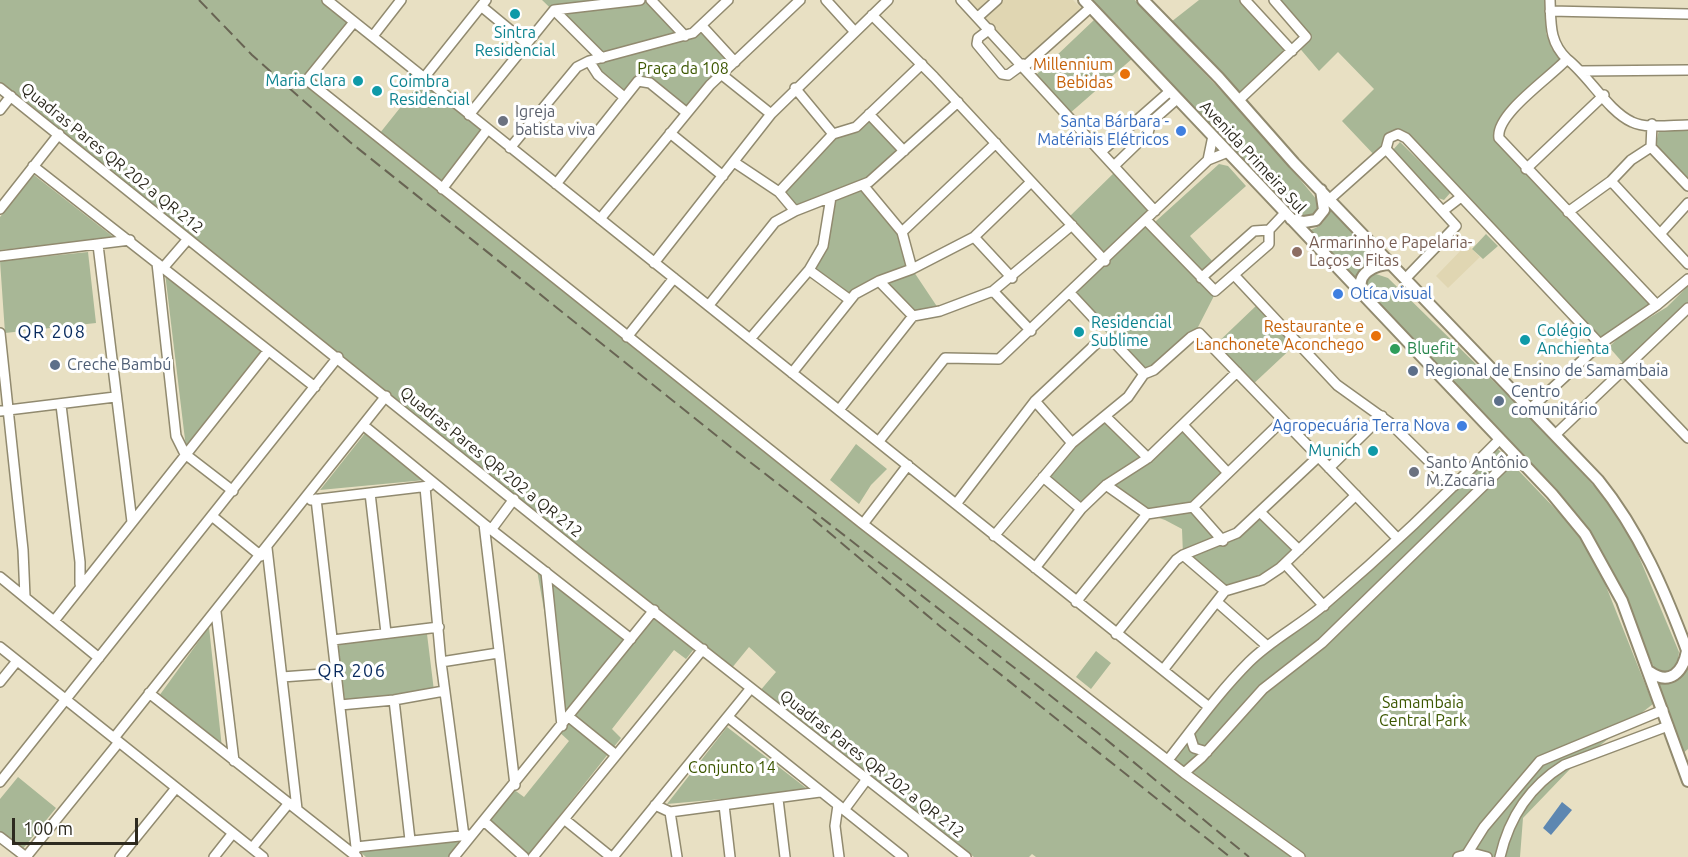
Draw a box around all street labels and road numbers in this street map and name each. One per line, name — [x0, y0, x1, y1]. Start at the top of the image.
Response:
street label: Quadras Pares QR 202 a QR 212 — [17, 78, 207, 238]
street label: Avenida Primeira Sul — [1196, 97, 1310, 217]
street label: Quadras Pares QR 202 a QR 212 — [396, 382, 586, 542]
street label: Quadras Pares QR 202 a QR 212 — [776, 686, 968, 842]

